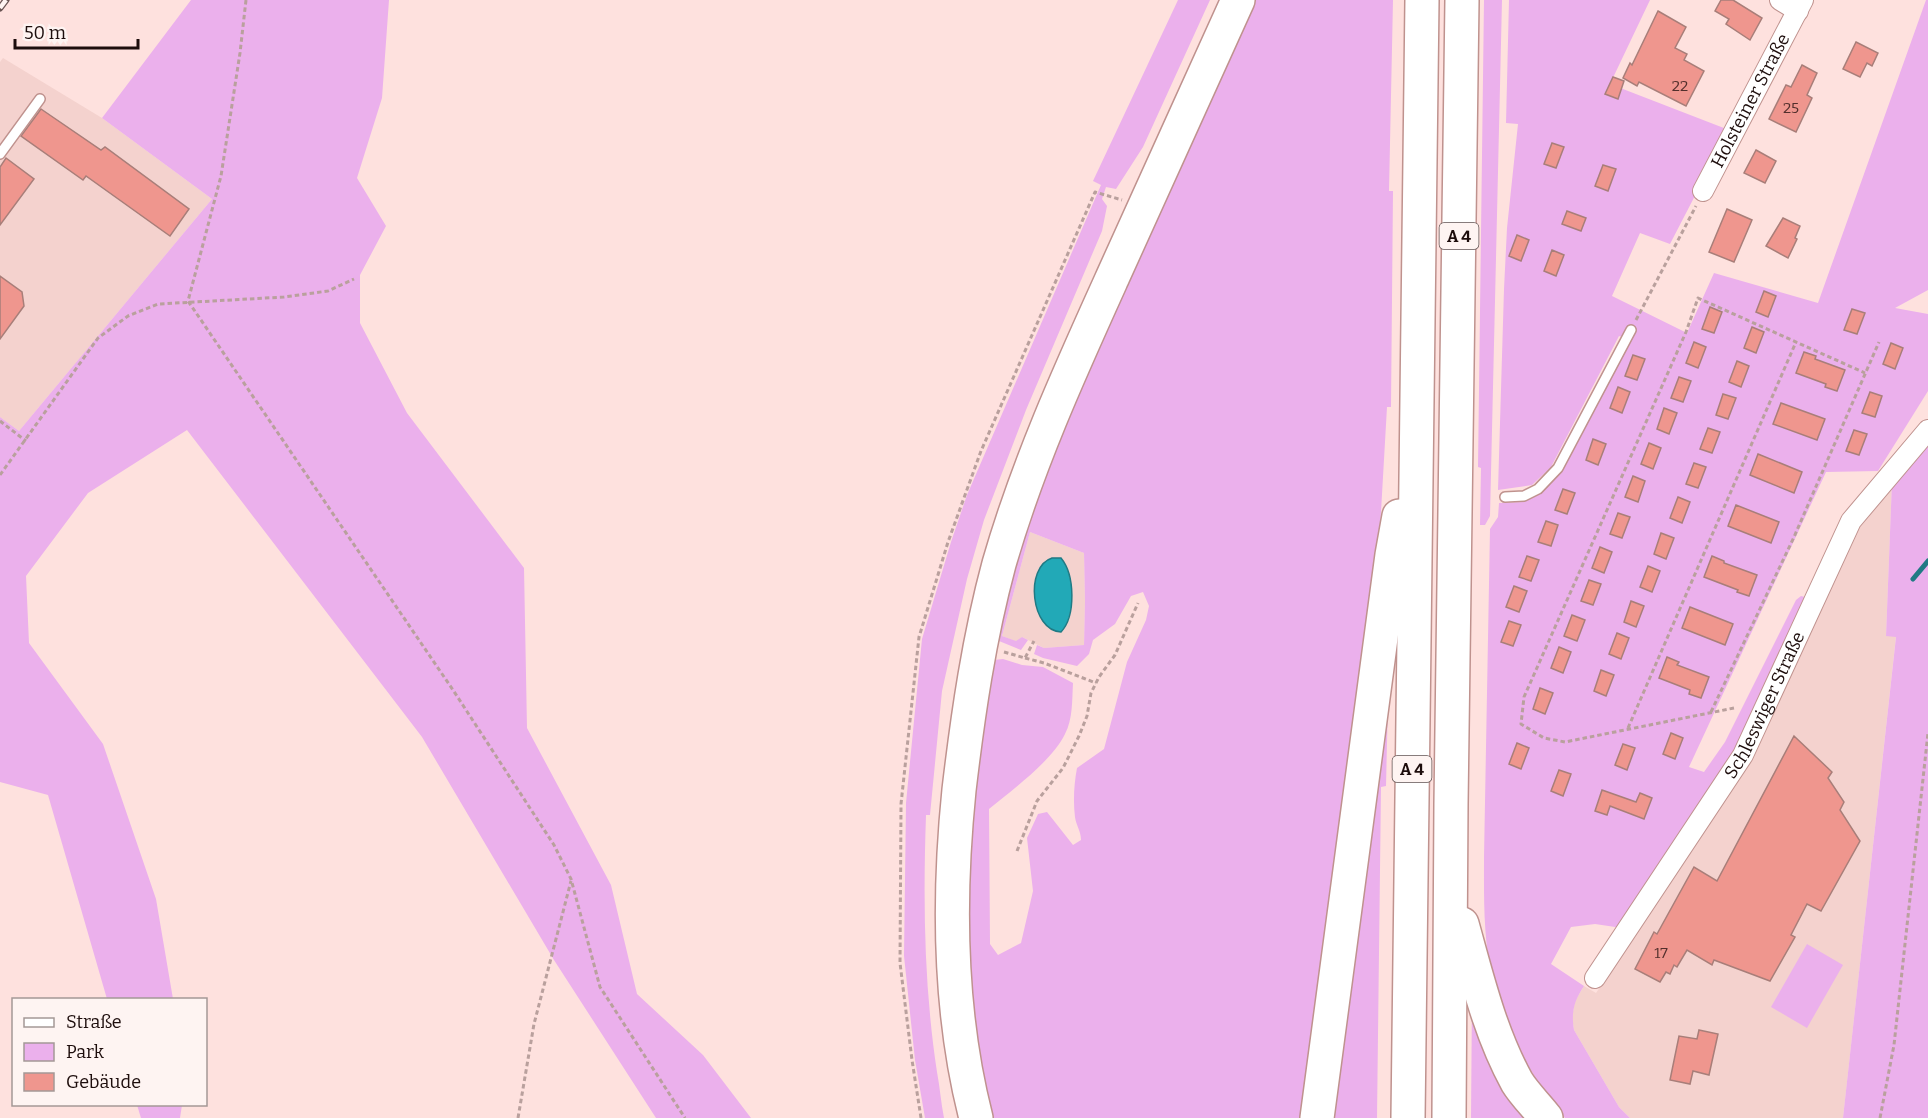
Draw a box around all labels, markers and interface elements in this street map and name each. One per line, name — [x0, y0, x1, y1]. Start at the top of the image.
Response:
scale bar — [15, 12, 138, 50]
text: 50 m — [24, 22, 66, 44]
street label: Holsteiner Straße — [1706, 30, 1794, 171]
house number: 22 — [1672, 77, 1688, 95]
house number: 25 — [1783, 99, 1799, 117]
road number: A 4 — [1440, 223, 1478, 249]
street label: Schleswiger Straße — [1719, 628, 1809, 783]
road number: A 4 — [1392, 756, 1432, 782]
house number: 17 — [1654, 944, 1668, 962]
legend — [12, 998, 207, 1106]
text: Straße — [66, 1011, 122, 1033]
text: Park — [66, 1041, 105, 1063]
text: Gebäude — [66, 1071, 141, 1093]

